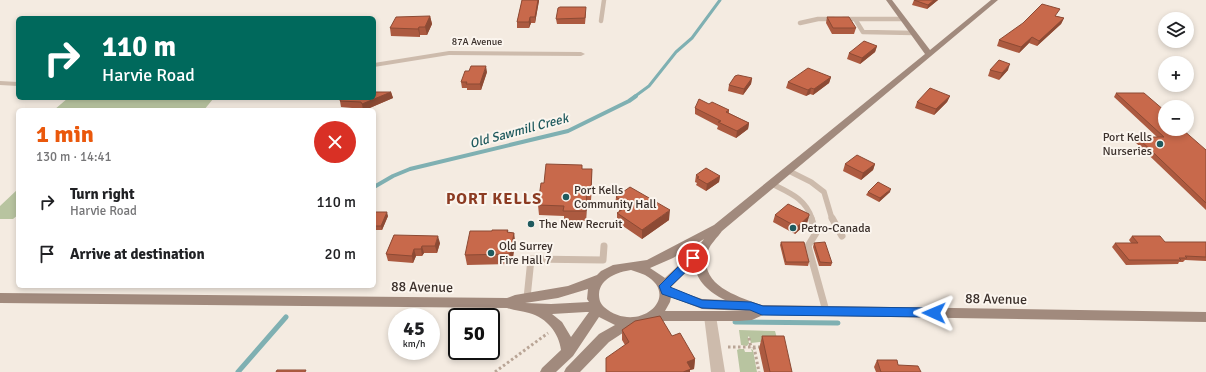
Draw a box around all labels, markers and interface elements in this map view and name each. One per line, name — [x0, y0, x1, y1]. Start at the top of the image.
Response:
map controls — [1158, 12, 1194, 136]
button: layers — [1158, 12, 1194, 48]
text: 110 m — [102, 30, 176, 64]
icon: right — [36, 32, 88, 84]
street label: 87A Avenue — [452, 36, 502, 48]
button: + — [1158, 56, 1194, 92]
text: Harvie Road — [102, 64, 195, 86]
button: − — [1158, 100, 1194, 136]
water label: Old Sawmill Creek — [468, 110, 571, 152]
text: 1 min — [36, 119, 94, 149]
button: close — [314, 121, 356, 163]
place label: Port Kells Nurseries — [1102, 130, 1152, 159]
marker: Port Kells Nurseries — [1155, 139, 1165, 149]
text: 130 m · 14:41 — [36, 149, 112, 165]
place label: Port Kells Community Hall — [574, 183, 657, 212]
text: Turn right — [70, 185, 135, 203]
district label: PORT KELLS — [446, 189, 542, 209]
icon: right — [36, 191, 58, 213]
marker: Port Kells Community Hall — [561, 192, 571, 202]
text: 110 m — [316, 193, 356, 211]
text: Harvie Road — [70, 203, 137, 219]
place label: The New Recruit — [539, 217, 622, 232]
marker: The New Recruit — [526, 219, 536, 229]
place label: Petro-Canada — [801, 221, 871, 236]
marker: Petro-Canada — [788, 223, 798, 233]
place label: Old Surrey Fire Hall 7 — [499, 239, 553, 268]
pin — [676, 241, 710, 275]
icon: arrive — [36, 243, 58, 265]
text: Arrive at destination — [70, 245, 205, 263]
text: 20 m — [325, 245, 356, 263]
icon: arrive — [682, 247, 704, 269]
marker: Old Surrey Fire Hall 7 — [486, 248, 496, 258]
street label: 88 Avenue — [391, 278, 453, 296]
street label: 88 Avenue — [965, 290, 1027, 308]
position arrow — [913, 292, 955, 334]
speed limit sign: 50 — [448, 308, 500, 360]
text: 45 — [403, 316, 425, 341]
text: km/h — [403, 338, 425, 350]

